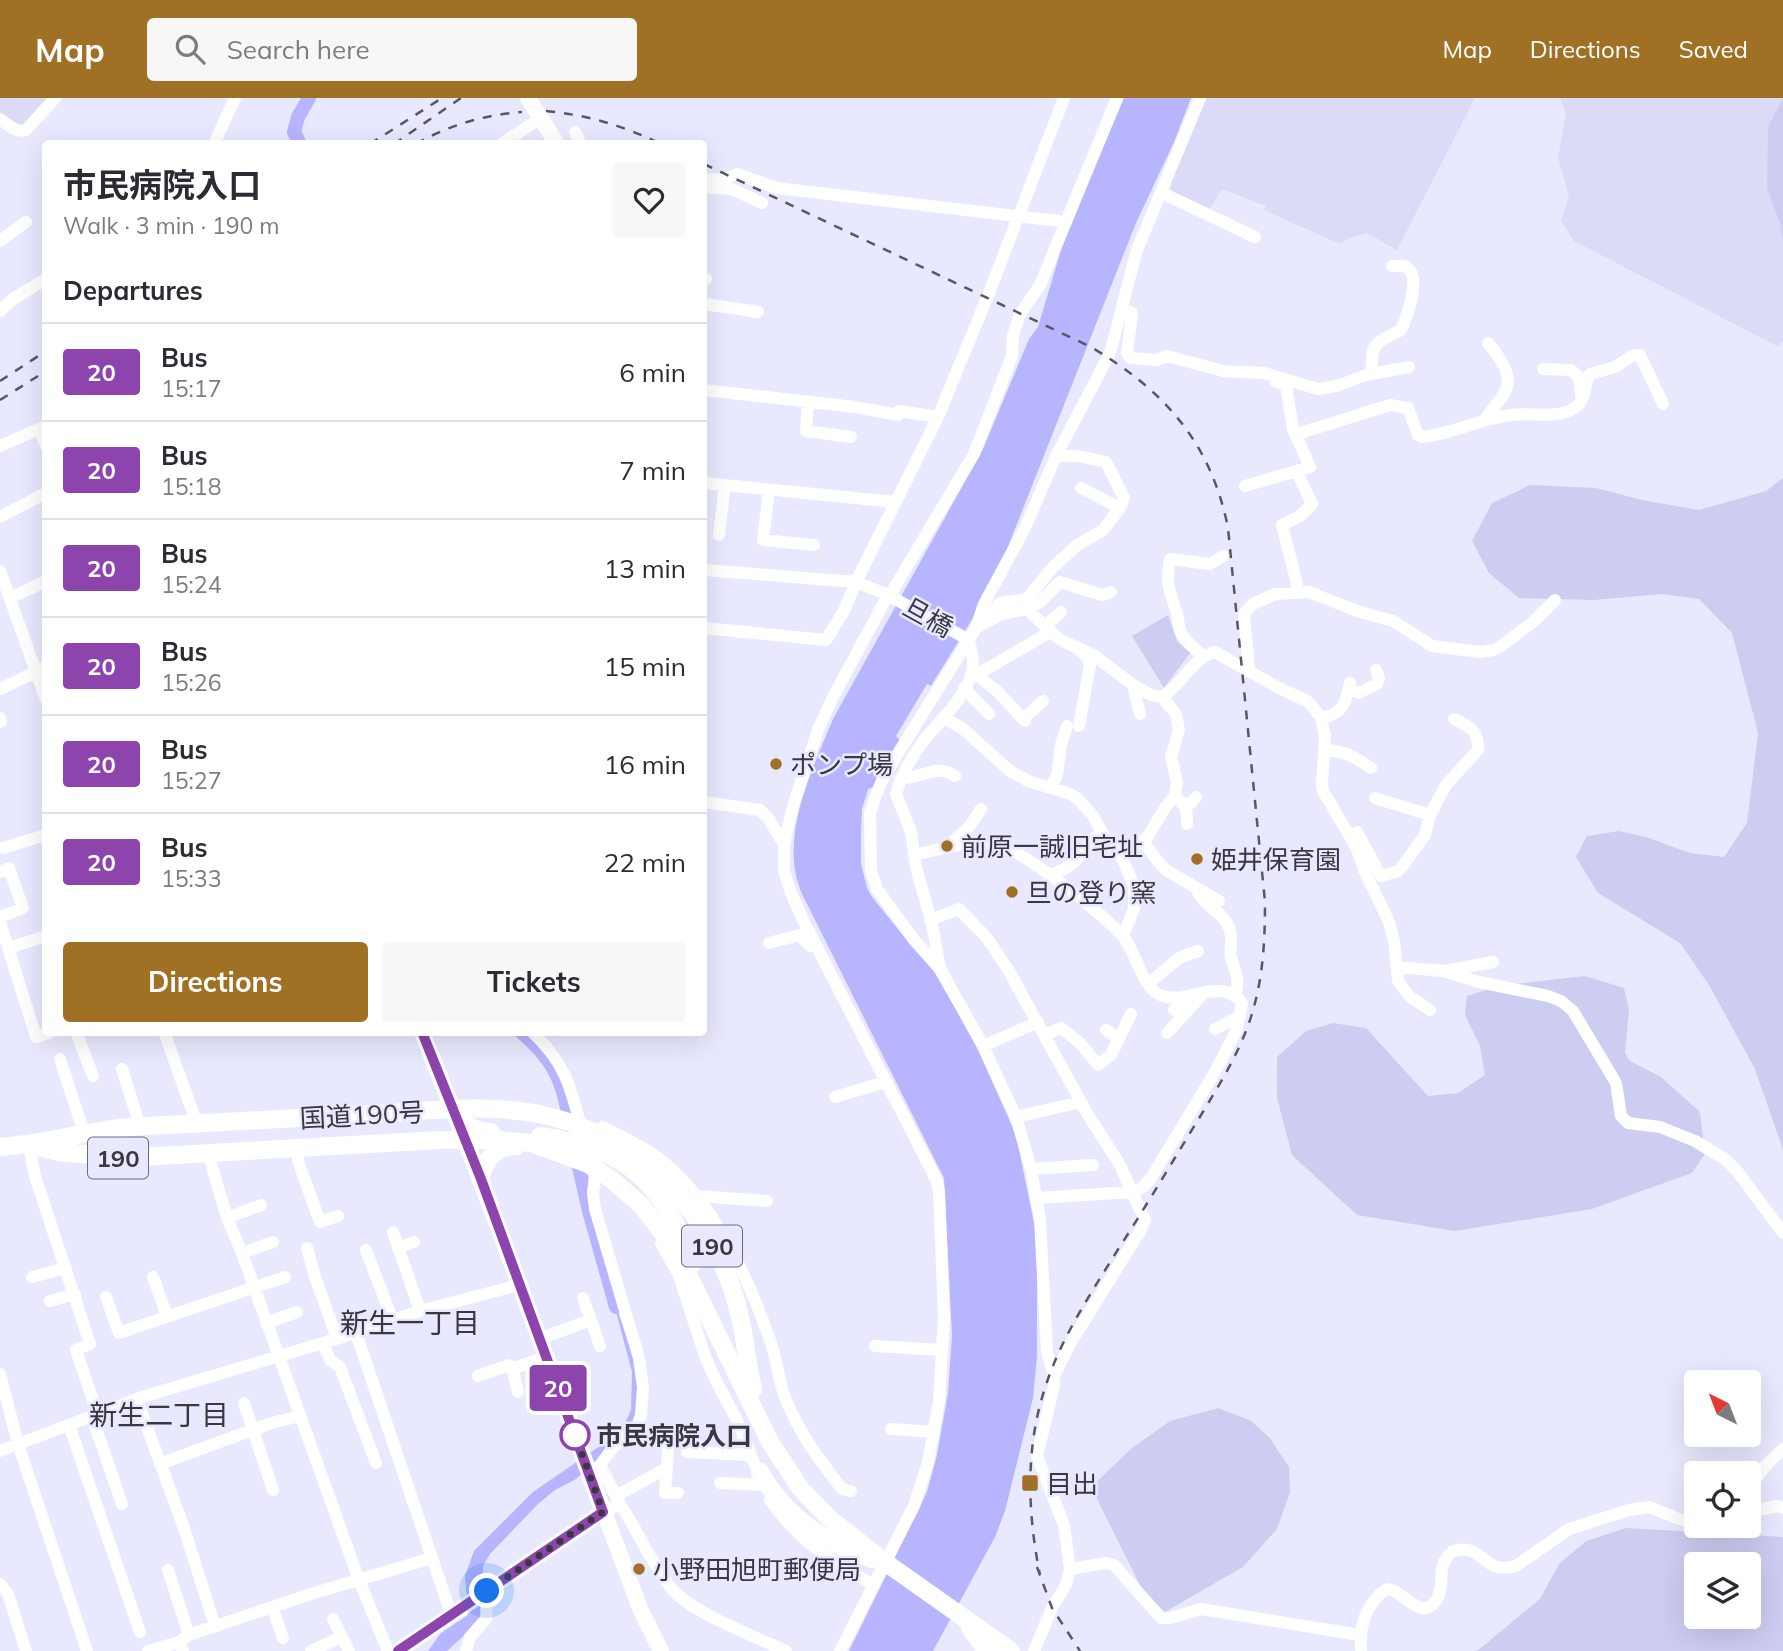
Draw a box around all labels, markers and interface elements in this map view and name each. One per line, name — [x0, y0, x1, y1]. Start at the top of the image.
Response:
search box — [147, 18, 637, 81]
text: Map — [35, 29, 105, 70]
icon: search — [171, 30, 209, 68]
text: Search here — [227, 33, 370, 66]
text: Map — [1442, 34, 1492, 64]
text: Directions — [1530, 34, 1641, 64]
text: Saved — [1679, 34, 1748, 64]
button: heart — [612, 163, 686, 237]
text: 市民病院入口 — [63, 164, 261, 205]
text: Walk · 3 min · 190 m — [63, 211, 280, 240]
text: Departures — [63, 274, 203, 307]
text: Bus — [161, 341, 207, 374]
text: 6 min — [619, 356, 686, 389]
text: 20 — [87, 357, 116, 387]
text: 15:17 — [161, 374, 221, 403]
text: Bus — [161, 439, 207, 472]
text: 7 min — [619, 454, 686, 487]
text: 20 — [87, 455, 116, 485]
text: 15:18 — [161, 472, 221, 501]
text: Bus — [161, 537, 207, 570]
text: 13 min — [604, 552, 686, 585]
text: 20 — [87, 553, 116, 583]
text: 15:24 — [161, 570, 221, 599]
street label: 旦橋 — [897, 590, 959, 644]
text: Bus — [161, 635, 207, 668]
text: 15 min — [604, 650, 686, 683]
text: 20 — [87, 651, 116, 681]
text: 15:26 — [161, 668, 221, 697]
text: Bus — [161, 733, 207, 766]
text: 16 min — [604, 748, 686, 781]
place label: ポンプ場 — [790, 748, 893, 781]
text: 20 — [87, 749, 116, 779]
marker: ポンプ場 — [768, 756, 784, 772]
text: 15:27 — [161, 766, 221, 795]
place label: 前原一誠旧宅址 — [961, 830, 1143, 863]
text: Bus — [161, 831, 207, 864]
marker: 前原一誠旧宅址 — [939, 838, 955, 854]
place label: 姫井保育園 — [1211, 843, 1341, 876]
text: 22 min — [604, 846, 686, 879]
text: 20 — [87, 847, 116, 877]
marker: 姫井保育園 — [1189, 851, 1205, 867]
text: 15:33 — [161, 864, 221, 893]
place label: 旦の登り窯 — [1026, 876, 1156, 909]
marker: 旦の登り窯 — [1004, 884, 1020, 900]
button: Directions — [63, 942, 368, 1022]
button: Tickets — [382, 942, 686, 1022]
street label: 国道190号 — [299, 1095, 425, 1135]
road number: 190 — [88, 1138, 148, 1178]
road number: 190 — [682, 1226, 742, 1266]
district label: 新生一丁目 — [340, 1305, 480, 1340]
line badge: 20 — [526, 1365, 590, 1411]
north arrow — [1684, 1370, 1760, 1447]
map controls — [1684, 1370, 1761, 1629]
text: 20 — [544, 1373, 572, 1403]
district label: 新生二丁目 — [89, 1397, 229, 1432]
place label: 市民病院入口 — [596, 1419, 752, 1452]
marker: 市民病院入口 — [560, 1420, 590, 1450]
button: locate — [1684, 1461, 1761, 1538]
place label: 目出 — [1046, 1467, 1098, 1500]
marker: 目出 — [1020, 1473, 1040, 1493]
button: layers — [1684, 1552, 1761, 1629]
place label: 小野田旭町郵便局 — [653, 1553, 861, 1586]
marker: 小野田旭町郵便局 — [631, 1561, 647, 1577]
your location — [469, 1573, 504, 1608]

